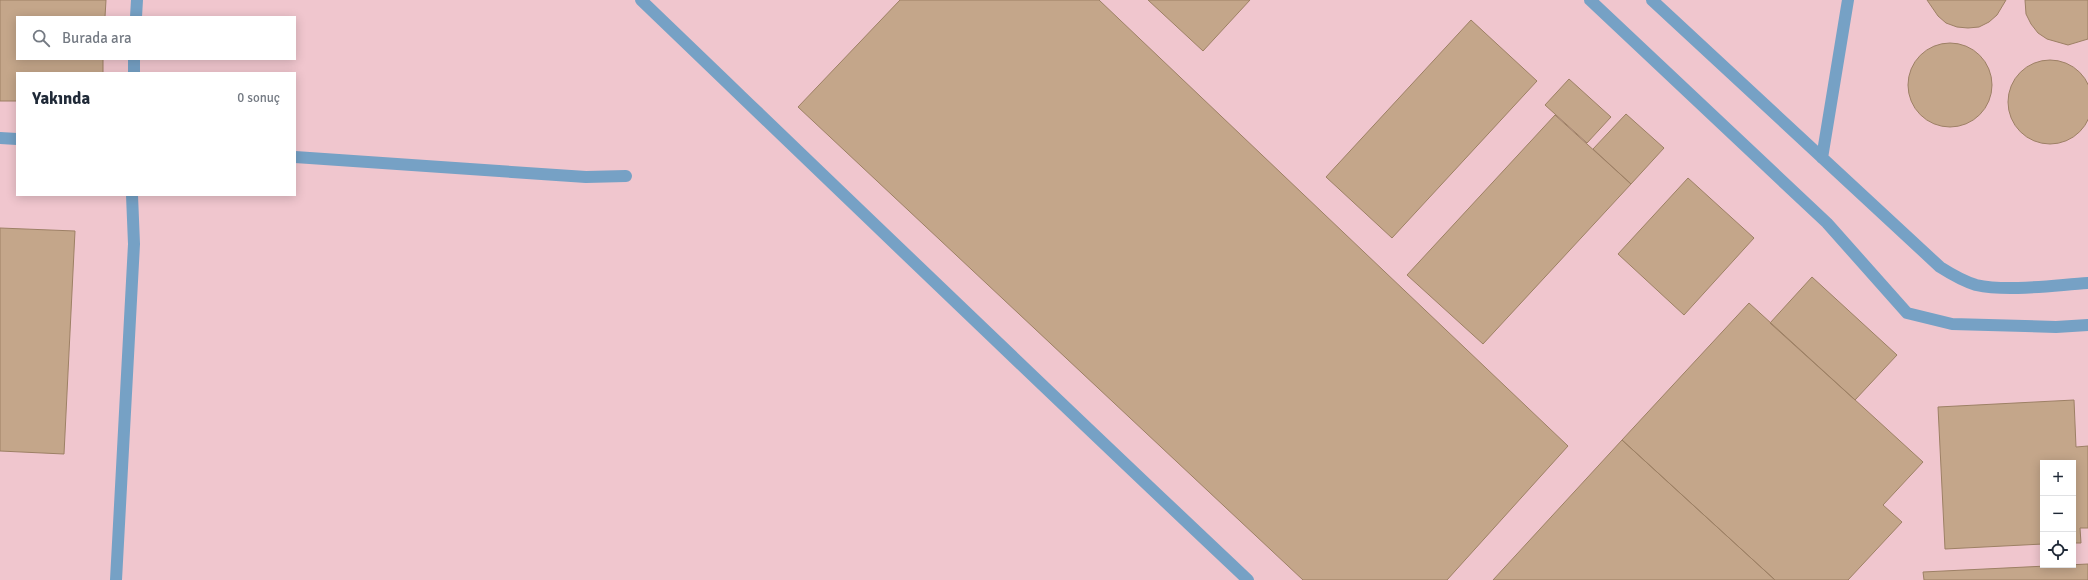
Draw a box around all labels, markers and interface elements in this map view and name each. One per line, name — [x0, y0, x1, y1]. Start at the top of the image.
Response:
search box — [16, 16, 296, 60]
icon: search — [30, 27, 52, 49]
text: Burada ara — [62, 29, 132, 47]
text: Yakında — [32, 88, 90, 109]
text: 0 sonuç — [237, 90, 280, 106]
map controls — [2040, 460, 2076, 568]
button: + — [2040, 460, 2076, 496]
button: − — [2040, 496, 2076, 532]
button: locate — [2040, 532, 2076, 568]

